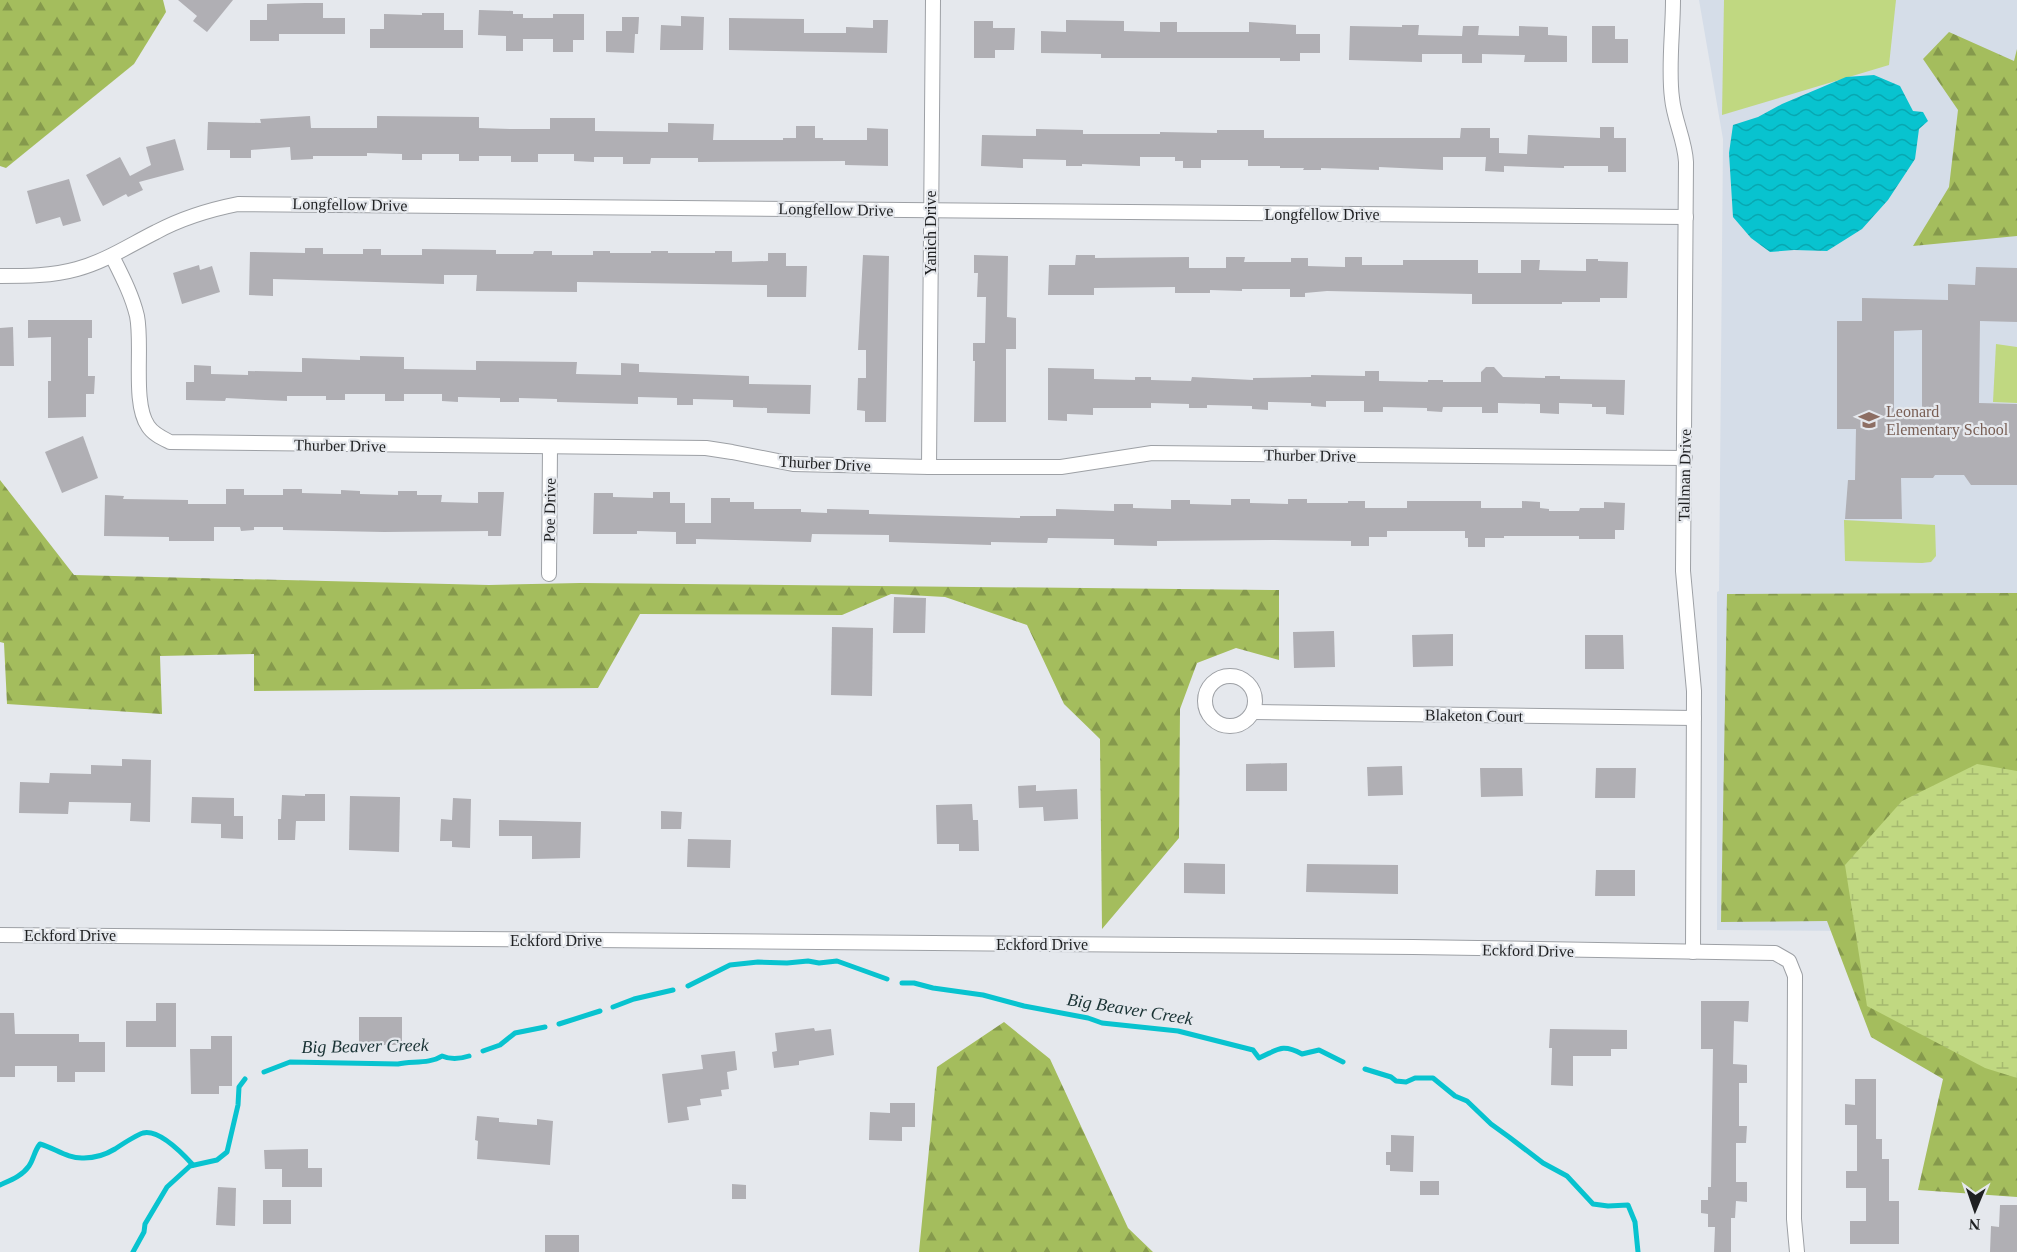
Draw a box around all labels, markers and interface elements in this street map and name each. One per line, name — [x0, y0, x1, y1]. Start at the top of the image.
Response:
street label: Yanich Drive — [922, 190, 939, 276]
street label: Longfellow Drive — [292, 195, 408, 215]
street label: Longfellow Drive — [778, 200, 894, 220]
street label: Longfellow Drive — [1264, 206, 1380, 224]
place label: Leonard Elementary School — [1886, 403, 2009, 439]
school or university icon: Leonard Elementary School — [1857, 408, 1881, 432]
street label: Tallman Drive — [1675, 429, 1694, 521]
street label: Thurber Drive — [294, 436, 386, 455]
street label: Thurber Drive — [1264, 446, 1356, 465]
street label: Thurber Drive — [779, 453, 871, 474]
street label: Poe Drive — [540, 478, 559, 542]
street label: Blaketon Court — [1425, 706, 1524, 725]
street label: Eckford Drive — [24, 927, 116, 944]
street label: Eckford Drive — [510, 932, 602, 949]
street label: Eckford Drive — [996, 936, 1088, 953]
street label: Eckford Drive — [1482, 941, 1574, 960]
water label: Big Beaver Creek — [1066, 989, 1195, 1029]
water label: Big Beaver Creek — [301, 1035, 430, 1057]
north arrow — [1945, 1180, 2005, 1240]
text: N — [1968, 1216, 1981, 1233]

